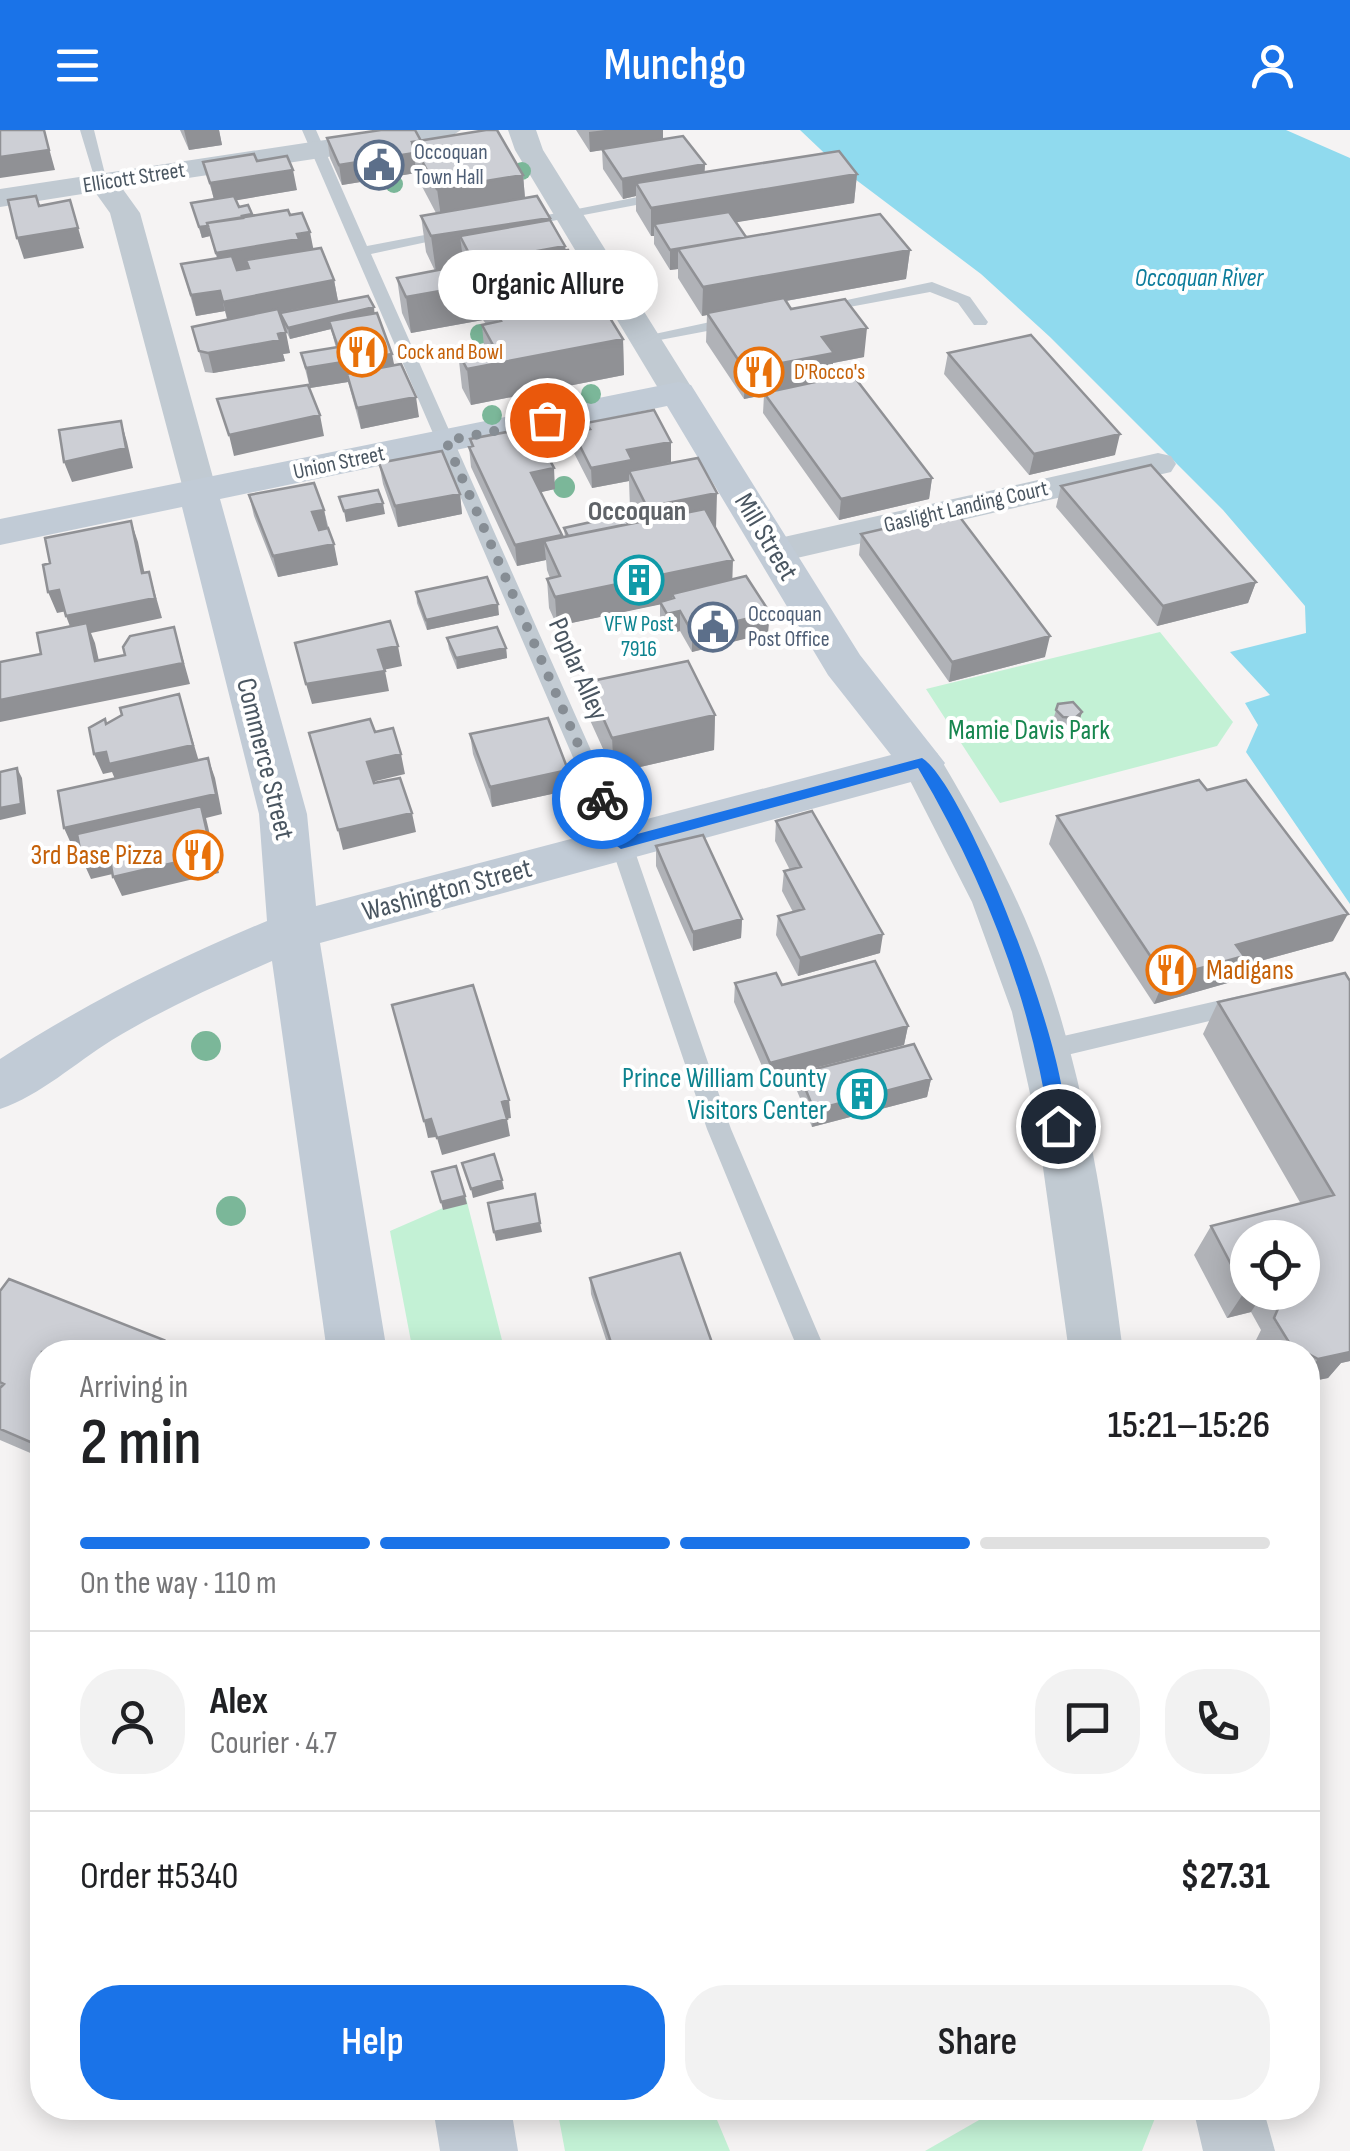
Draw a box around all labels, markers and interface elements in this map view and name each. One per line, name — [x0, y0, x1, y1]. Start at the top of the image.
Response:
icon: menu — [50, 38, 105, 93]
text: Munchgo — [604, 38, 746, 93]
icon: person — [1245, 38, 1300, 93]
public building icon: Occoquan Town Hall — [353, 139, 405, 191]
place label: Occoquan Town Hall — [414, 139, 488, 191]
street label: Ellicott Street — [81, 157, 187, 199]
callout: Organic Allure — [437, 250, 657, 320]
water label: Occoquan River — [1135, 263, 1264, 294]
text: Organic Allure — [472, 265, 624, 304]
restaurant icon: Cock and Bowl — [336, 326, 388, 378]
place label: Cock and Bowl — [397, 339, 503, 366]
restaurant icon: D'Rocco's — [733, 346, 785, 398]
place label: D'Rocco's — [794, 359, 865, 386]
pin — [505, 378, 590, 463]
icon: bag — [520, 393, 575, 448]
street label: Union Street — [291, 440, 388, 486]
street label: Gaslight Landing Court — [881, 475, 1051, 539]
street label: Mill Street — [727, 487, 805, 587]
district label: Occoquan — [588, 495, 686, 528]
building icon: VFW Post 7916 — [613, 554, 665, 606]
public building icon: Occoquan Post Office — [687, 601, 739, 653]
place label: Occoquan Post Office — [748, 601, 830, 653]
place label: VFW Post 7916 — [604, 611, 674, 663]
street label: Poplar Alley — [541, 613, 615, 725]
street label: Commerce Street — [229, 675, 301, 843]
park label: Mamie Davis Park — [948, 714, 1110, 747]
courier — [552, 749, 652, 849]
icon: bike — [575, 772, 630, 827]
restaurant icon: 3rd Base Pizza — [172, 829, 224, 881]
place label: 3rd Base Pizza — [31, 839, 163, 872]
street label: Washington Street — [359, 852, 535, 928]
restaurant icon: Madigans — [1145, 944, 1197, 996]
place label: Madigans — [1206, 954, 1294, 987]
place label: Prince William County Visitors Center — [622, 1062, 827, 1127]
building icon: Prince William County Visitors Center — [836, 1068, 888, 1120]
pin — [1016, 1084, 1101, 1169]
icon: home — [1031, 1099, 1086, 1154]
map controls — [1230, 1220, 1320, 1310]
button: locate — [1230, 1220, 1320, 1310]
text: Arriving in — [80, 1368, 188, 1407]
text: 15:21–15:26 — [1108, 1403, 1270, 1448]
text: 2 min — [80, 1405, 202, 1483]
text: On the way · 110 m — [80, 1564, 277, 1603]
button: person — [80, 1669, 185, 1774]
button: chat — [1035, 1669, 1140, 1774]
button: phone — [1165, 1669, 1270, 1774]
text: Alex — [210, 1679, 268, 1724]
text: Courier · 4.7 — [210, 1724, 337, 1763]
text: Order #5340 — [80, 1854, 238, 1899]
text: $27.31 — [1180, 1854, 1270, 1899]
button: Help — [80, 1985, 665, 2100]
button: Share — [685, 1985, 1270, 2100]

